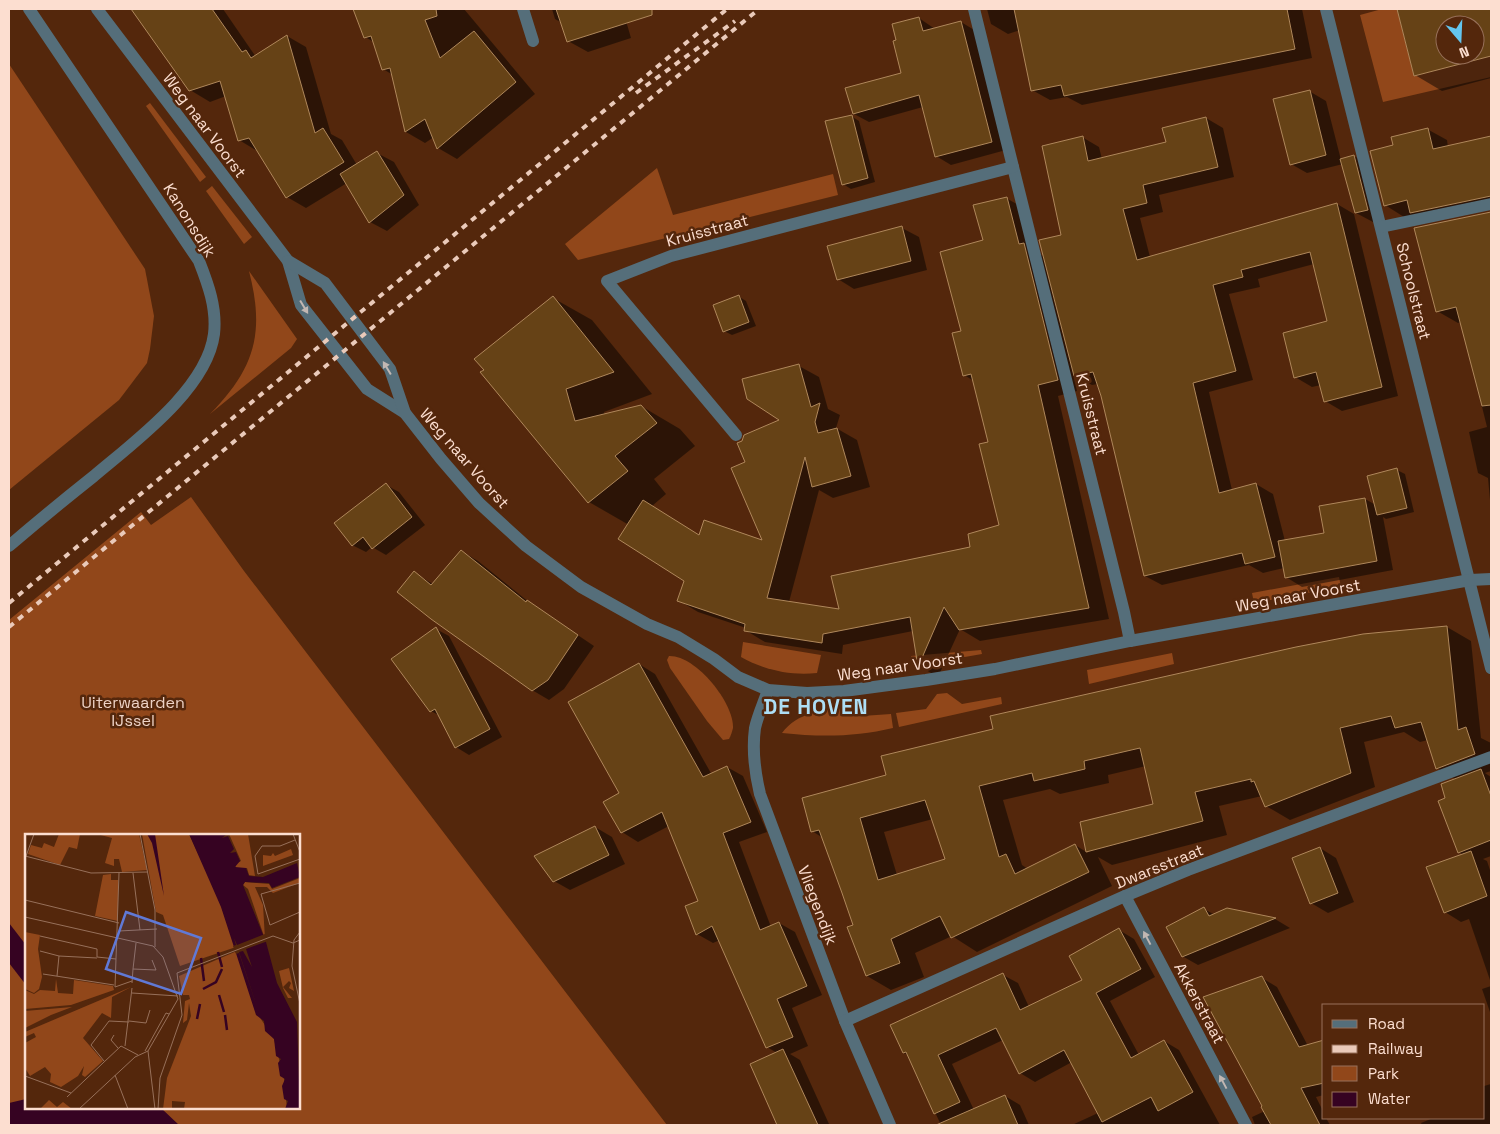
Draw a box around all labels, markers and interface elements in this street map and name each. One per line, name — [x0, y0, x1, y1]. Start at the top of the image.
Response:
north arrow — [1435, 15, 1485, 65]
text: N — [1457, 42, 1472, 62]
street label: Weg naar Voorst — [158, 69, 251, 182]
street label: Kanonsdijk — [158, 179, 221, 262]
street label: Kruisstraat — [664, 209, 751, 252]
street label: Schoolstraat — [1391, 240, 1436, 342]
one-way arrow — [300, 300, 309, 313]
one-way arrow — [383, 361, 392, 374]
street label: Kruisstraat — [1071, 371, 1112, 458]
street label: Weg naar Voorst — [415, 404, 514, 513]
street label: Weg naar Voorst — [1234, 574, 1362, 617]
street label: Weg naar Voorst — [836, 647, 964, 686]
park label: Uiterwaarden IJssel — [81, 692, 185, 731]
district label: DE HOVEN — [763, 693, 869, 720]
inset map — [25, 834, 300, 1109]
street label: Dwarsstraat — [1112, 839, 1206, 894]
street label: Vliegendijk — [793, 862, 842, 948]
one-way arrow — [1143, 932, 1152, 945]
street label: Akkerstraat — [1169, 959, 1230, 1047]
legend — [1322, 1004, 1485, 1119]
text: Road — [1368, 1014, 1405, 1033]
text: Railway — [1368, 1039, 1423, 1058]
text: Park — [1368, 1064, 1399, 1083]
one-way arrow — [1219, 1075, 1227, 1089]
text: Water — [1368, 1089, 1411, 1108]

